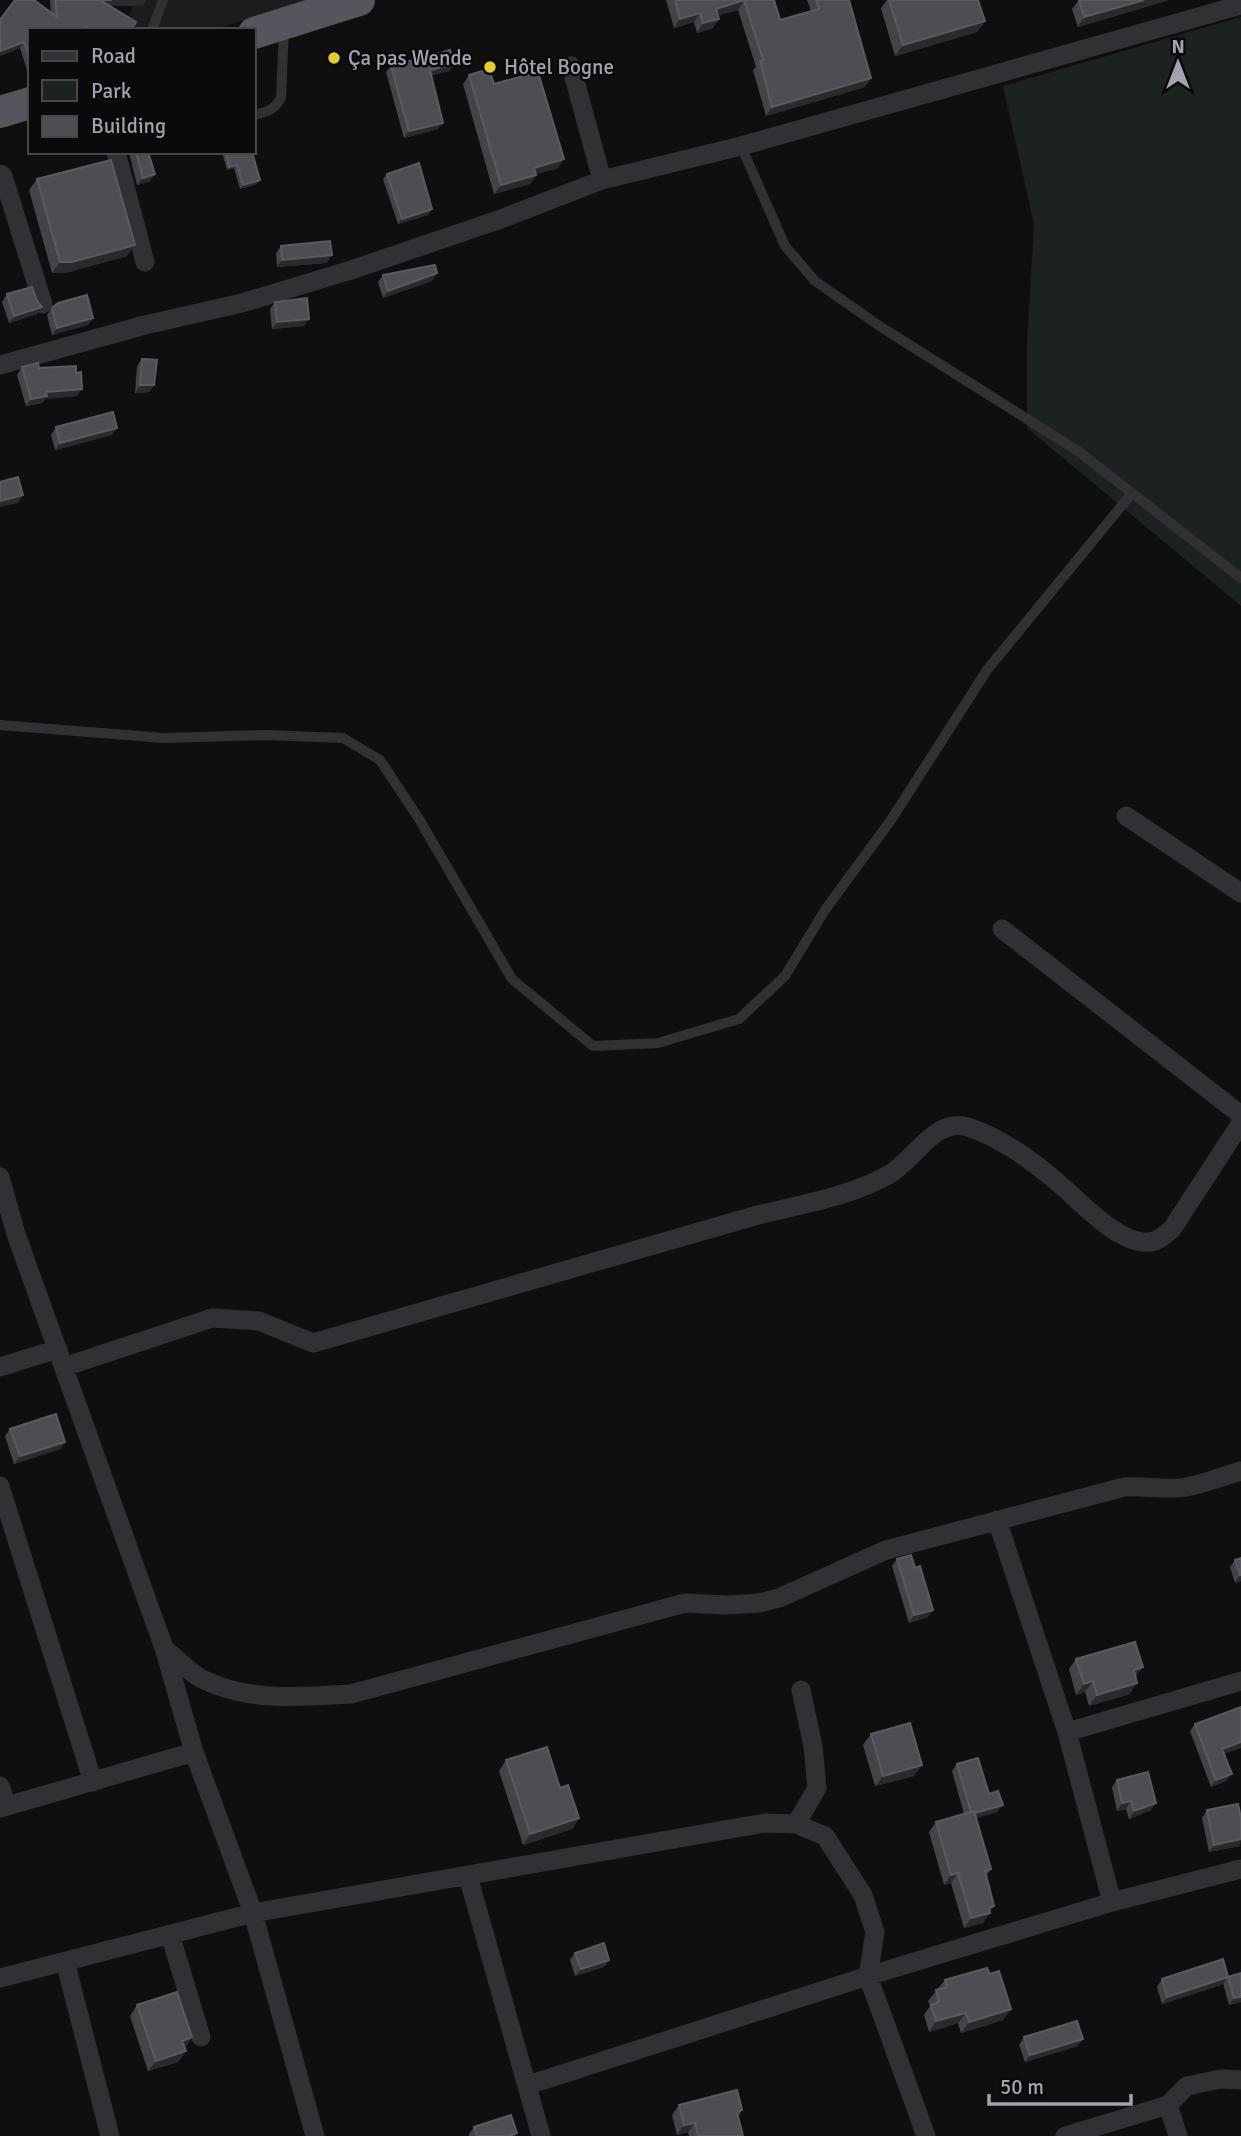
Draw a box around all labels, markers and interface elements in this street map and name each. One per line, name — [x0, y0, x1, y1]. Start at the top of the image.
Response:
legend — [28, 28, 256, 154]
north arrow — [1143, 28, 1213, 98]
text: N — [1171, 35, 1185, 59]
text: Road — [91, 43, 136, 69]
place label: Ça pas Wende — [348, 45, 472, 71]
marker: Ça pas Wende — [326, 50, 342, 66]
place label: Hôtel Bogne — [504, 54, 614, 80]
marker: Hôtel Bogne — [482, 59, 498, 75]
text: Park — [91, 78, 132, 104]
text: Building — [91, 113, 166, 139]
scale bar — [989, 2062, 1131, 2106]
text: 50 m — [1000, 2074, 1044, 2100]

